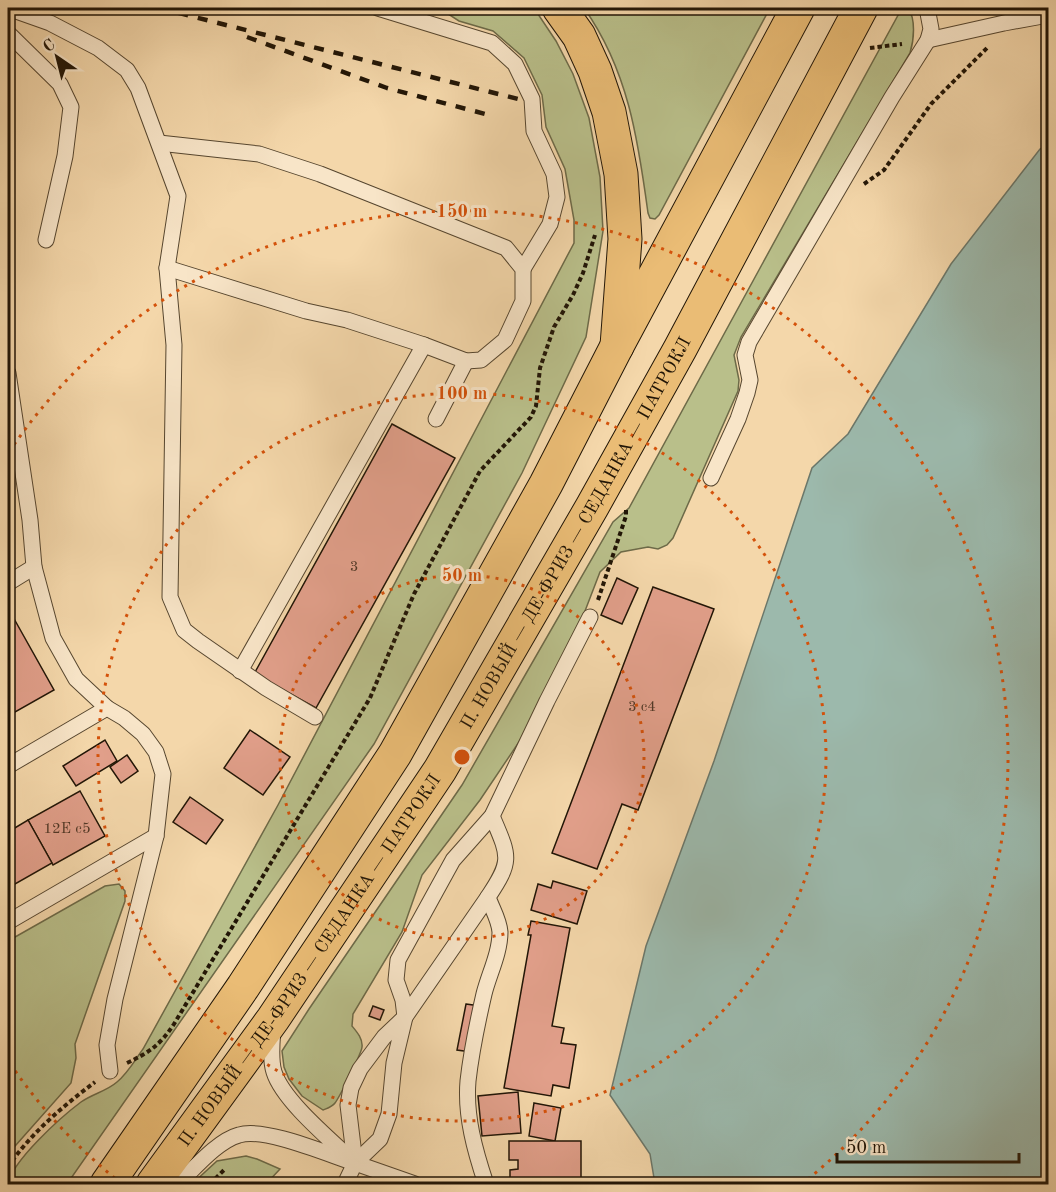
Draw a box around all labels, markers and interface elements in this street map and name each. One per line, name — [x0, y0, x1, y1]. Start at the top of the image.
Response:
north arrow — [27, 27, 87, 87]
text: С — [41, 37, 58, 56]
text: 150 m — [437, 203, 487, 221]
street label: П. НОВЫЙ — ДЕ-ФРИЗ — СЕДАНКА — ПАТРОКЛ — [458, 334, 695, 732]
text: 100 m — [437, 385, 487, 403]
house number: 3 — [350, 560, 358, 575]
text: 50 m — [442, 567, 482, 585]
house number: 3 с4 — [628, 700, 656, 715]
centre of rings — [452, 747, 472, 767]
street label: П. НОВЫЙ — ДЕ-ФРИЗ — СЕДАНКА — ПАТРОКЛ — [175, 771, 444, 1150]
house number: 12Е с5 — [43, 822, 91, 837]
scale bar — [837, 1126, 1018, 1164]
text: 50 m — [846, 1139, 886, 1157]

